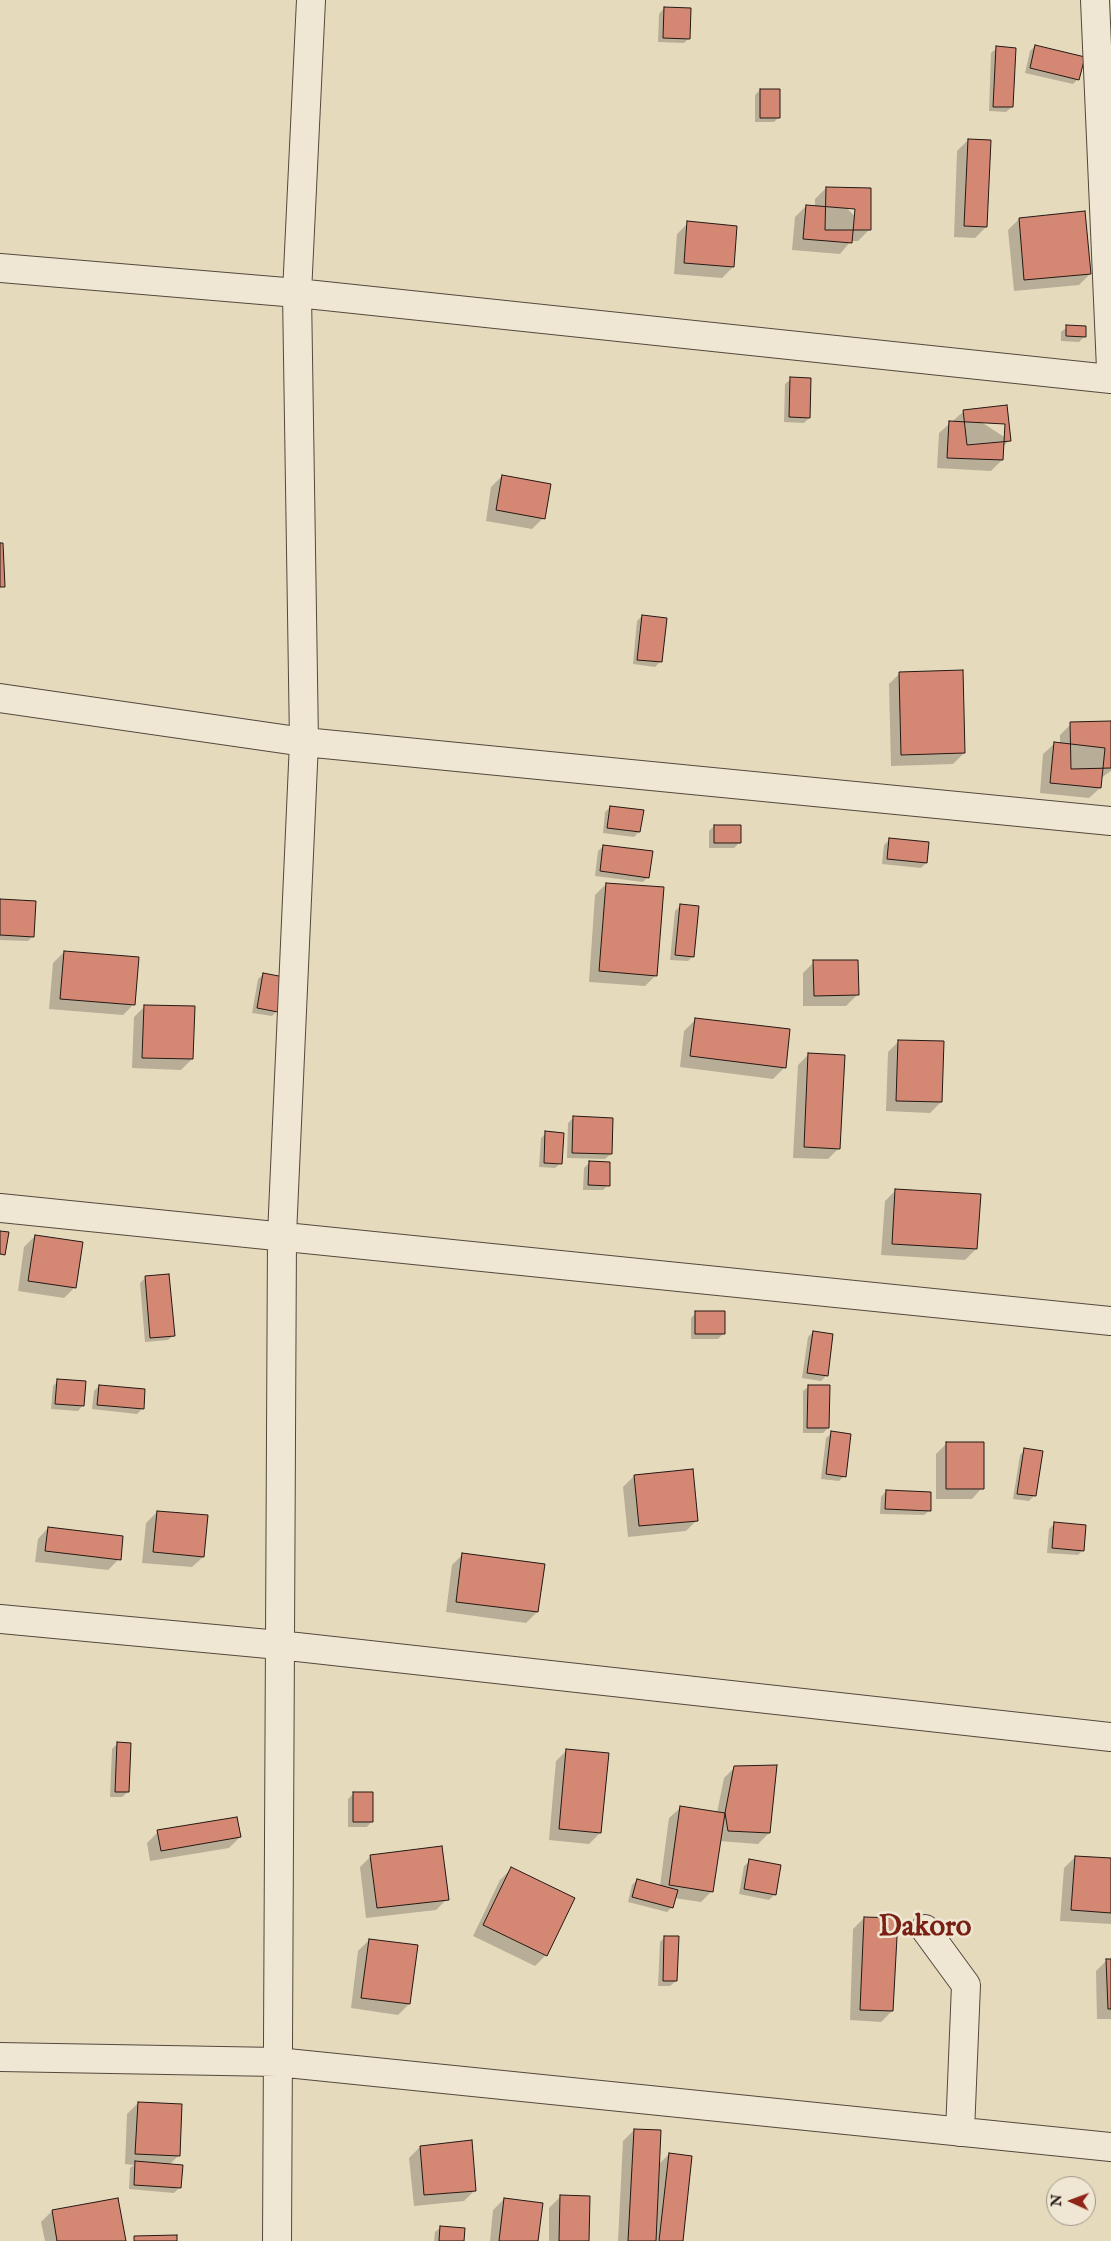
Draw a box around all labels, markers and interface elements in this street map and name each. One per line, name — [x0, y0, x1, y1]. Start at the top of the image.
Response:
district label: Dakoro — [879, 1912, 971, 1946]
north arrow — [1046, 2176, 1096, 2226]
text: N — [1048, 2194, 1066, 2207]

